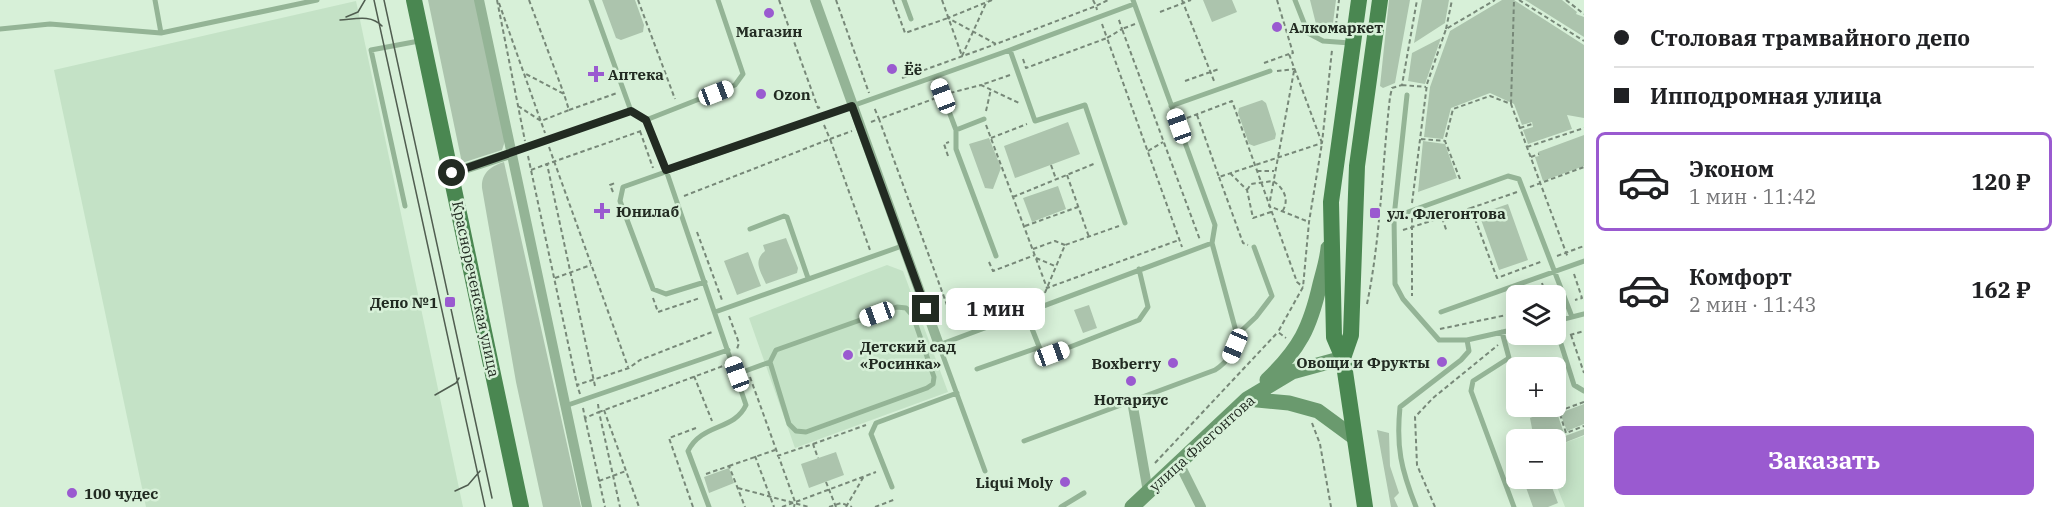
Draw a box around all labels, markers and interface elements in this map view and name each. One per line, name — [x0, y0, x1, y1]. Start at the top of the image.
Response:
marker: Магазин — [762, 6, 776, 20]
place label: Алкомаркет — [1289, 18, 1383, 37]
marker: Алкомаркет — [1270, 20, 1284, 34]
place label: Магазин — [736, 22, 802, 41]
text: Столовая трамвайного депо — [1650, 23, 1970, 52]
place label: Ёё — [904, 60, 922, 79]
marker: Ёё — [885, 62, 899, 76]
place label: Аптека — [608, 65, 664, 84]
marker: Аптека — [589, 67, 603, 81]
car — [928, 76, 958, 116]
car — [696, 78, 736, 108]
text: Ипподромная улица — [1650, 81, 1882, 110]
place label: Ozon — [773, 85, 811, 104]
marker: Ozon — [754, 87, 768, 101]
car — [1164, 106, 1194, 146]
text: Эконом — [1689, 154, 1774, 183]
icon: car — [1617, 155, 1671, 209]
route start — [438, 159, 465, 186]
text: 120 ₽ — [1971, 167, 2031, 196]
text: 1 мин · 11:42 — [1689, 183, 1817, 210]
street label: Краснореченская улица — [448, 199, 504, 379]
marker: Юнилаб — [593, 202, 611, 220]
place label: Юнилаб — [616, 202, 679, 221]
place label: ул. Флегонтова — [1386, 204, 1506, 223]
marker: ул. Флегонтова — [1368, 206, 1382, 220]
text: Комфорт — [1689, 262, 1792, 291]
icon: car — [1617, 263, 1671, 317]
text: 162 ₽ — [1971, 275, 2031, 304]
map controls — [1506, 285, 1566, 489]
button: layers — [1506, 285, 1566, 345]
callout: 1 мин — [947, 288, 1046, 330]
text: 2 мин · 11:43 — [1689, 291, 1817, 318]
place label: Депо №1 — [370, 293, 438, 312]
marker: Депо №1 — [443, 295, 457, 309]
route end — [912, 295, 939, 322]
text: 1 мин — [966, 295, 1025, 322]
car — [857, 299, 897, 329]
car — [1220, 326, 1250, 366]
place label: Детский сад «Росинка» — [860, 337, 956, 373]
car — [1032, 339, 1072, 369]
marker: Детский сад «Росинка» — [841, 348, 855, 362]
place label: Овощи и Фрукты — [1296, 353, 1430, 372]
car — [722, 354, 752, 394]
place label: Boxberry — [1091, 354, 1161, 373]
marker: Овощи и Фрукты — [1435, 355, 1449, 369]
marker: Boxberry — [1166, 356, 1180, 370]
button: + — [1506, 357, 1566, 417]
marker: Нотариус — [1124, 374, 1138, 388]
place label: Нотариус — [1094, 390, 1168, 409]
street label: улица Флегонтова — [1145, 391, 1259, 495]
button: Заказать — [1614, 426, 2034, 495]
button: − — [1506, 429, 1566, 489]
place label: Liqui Moly — [975, 473, 1053, 492]
marker: Liqui Moly — [1058, 475, 1072, 489]
place label: 100 чудес — [84, 484, 158, 503]
marker: 100 чудес — [65, 486, 79, 500]

